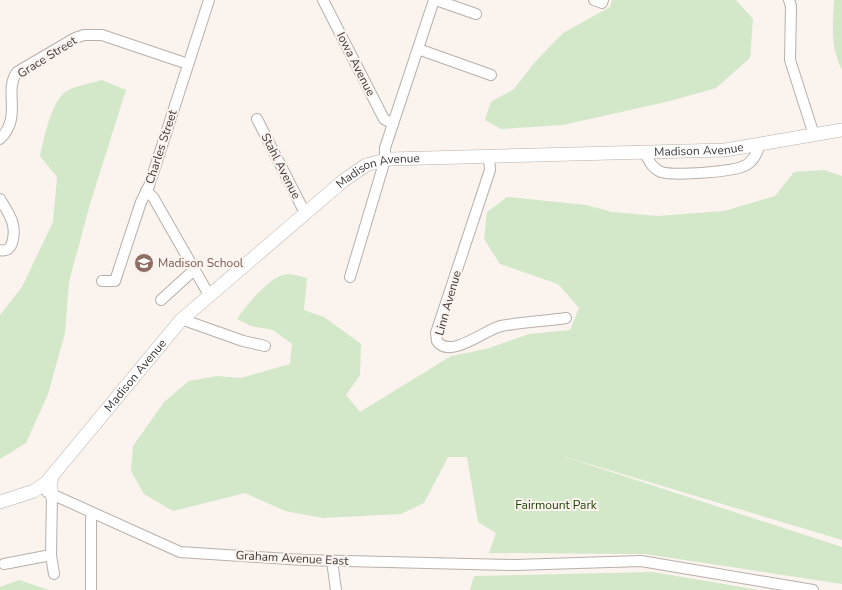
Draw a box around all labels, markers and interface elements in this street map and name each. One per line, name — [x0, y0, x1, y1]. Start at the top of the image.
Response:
street label: Iowa Avenue — [333, 29, 379, 99]
street label: Grace Street — [14, 32, 80, 82]
street label: Charles Street — [141, 107, 181, 186]
street label: Stahl Avenue — [257, 130, 305, 202]
street label: Madison Avenue — [654, 139, 745, 160]
street label: Madison Avenue — [332, 150, 420, 192]
school or university icon: Madison School — [133, 252, 155, 274]
place label: Madison School — [158, 255, 244, 271]
street label: Linn Avenue — [431, 269, 465, 337]
street label: Madison Avenue — [100, 336, 170, 415]
park label: Fairmount Park — [515, 497, 598, 513]
street label: Graham Avenue East — [235, 547, 350, 569]

